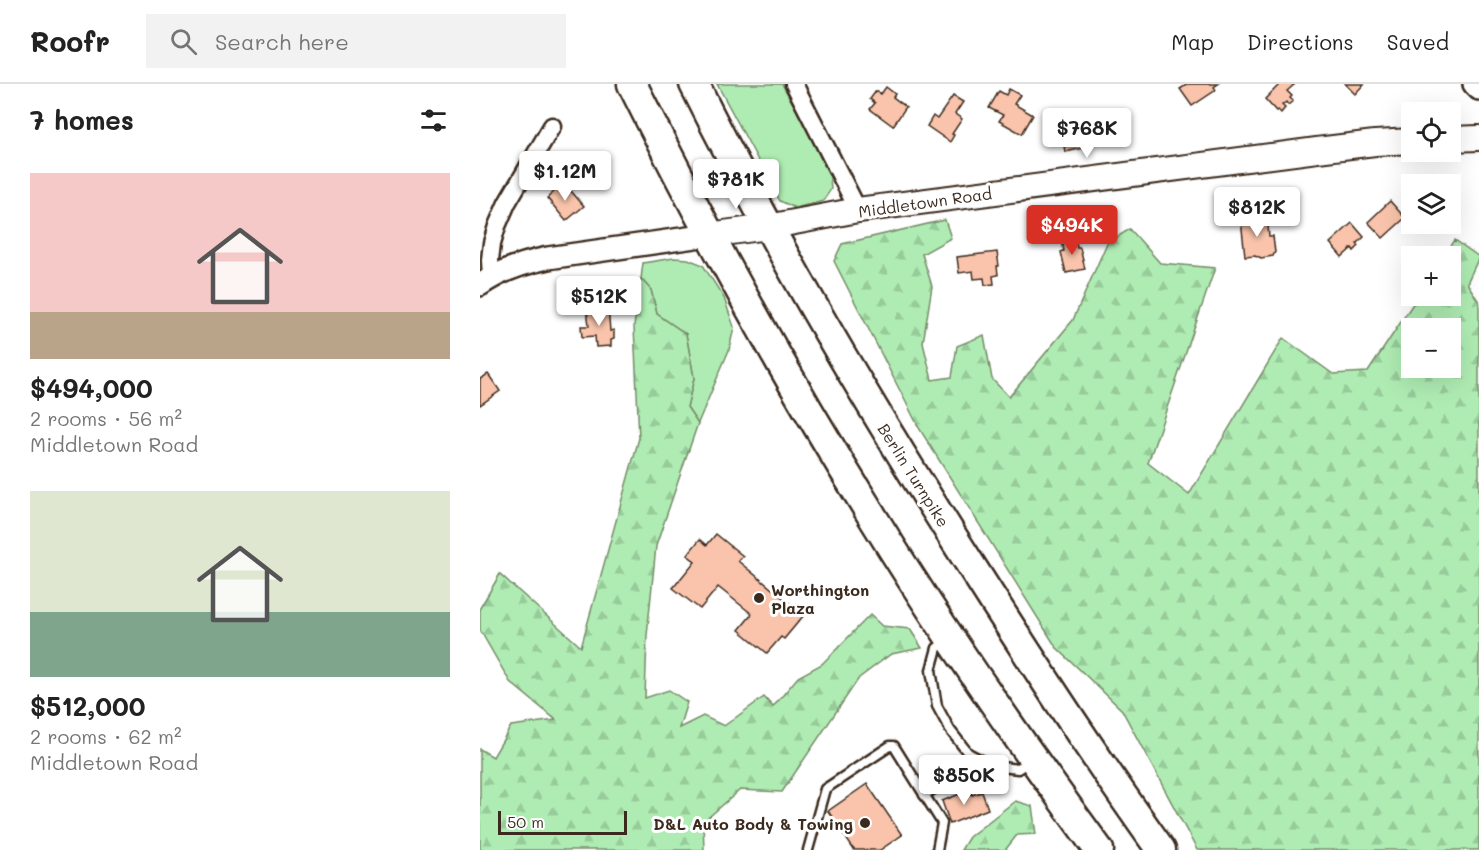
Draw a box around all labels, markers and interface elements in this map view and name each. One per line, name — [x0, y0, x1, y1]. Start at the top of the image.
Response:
search box — [146, 14, 566, 68]
text: Roofr — [30, 23, 110, 59]
icon: search — [167, 25, 200, 58]
text: Search here — [215, 27, 349, 56]
text: Map — [1171, 28, 1214, 55]
text: Directions — [1247, 28, 1354, 55]
text: Saved — [1387, 28, 1449, 55]
map controls — [1401, 102, 1461, 378]
button: locate — [1401, 102, 1461, 162]
text: 7 homes — [30, 103, 134, 137]
icon: filters — [417, 104, 450, 137]
pin: $768K — [1045, 108, 1129, 159]
text: $768K — [1056, 114, 1118, 140]
pin: $1.12M — [516, 151, 614, 202]
text: $1.12M — [533, 157, 597, 183]
pin: $781K — [694, 159, 778, 210]
text: $781K — [707, 165, 765, 191]
button: layers — [1401, 174, 1461, 234]
street label: Middletown Road — [857, 182, 993, 222]
pin: $812K — [1215, 187, 1299, 238]
text: $812K — [1228, 193, 1286, 219]
pin: $494K — [1030, 205, 1114, 256]
text: $494K — [1041, 211, 1103, 237]
icon: home — [186, 212, 294, 320]
button: + — [1401, 246, 1461, 306]
pin: $512K — [557, 276, 641, 327]
text: $512K — [570, 282, 628, 308]
button: − — [1401, 318, 1461, 378]
text: $494,000 — [30, 371, 153, 405]
text: 2 rooms · 56 m² — [30, 405, 182, 431]
street label: Berlin Turnpike — [874, 419, 954, 531]
text: Middletown Road — [30, 431, 198, 457]
icon: home — [186, 530, 294, 638]
place label: Worthington Plaza — [771, 579, 869, 618]
marker: Worthington Plaza — [752, 591, 766, 605]
text: $512,000 — [30, 689, 145, 723]
text: 2 rooms · 62 m² — [30, 723, 182, 749]
text: Middletown Road — [30, 749, 198, 775]
pin: $850K — [922, 755, 1006, 806]
text: $850K — [933, 761, 995, 787]
scale bar — [498, 808, 627, 836]
text: 50 m — [507, 811, 544, 832]
place label: D&L Auto Body & Towing — [653, 813, 853, 834]
marker: D&L Auto Body & Towing — [858, 816, 872, 830]

